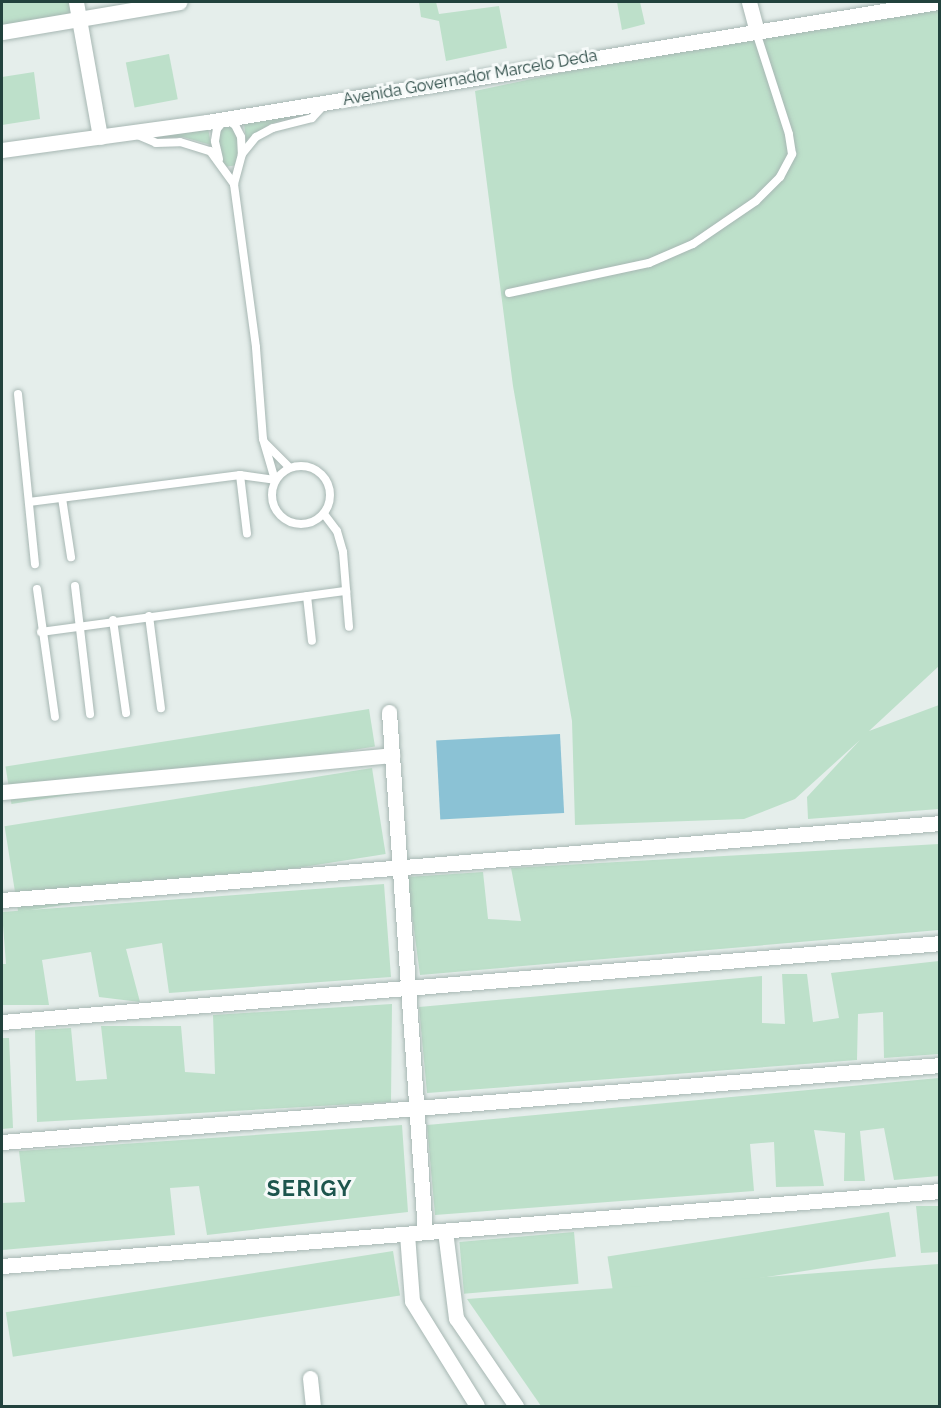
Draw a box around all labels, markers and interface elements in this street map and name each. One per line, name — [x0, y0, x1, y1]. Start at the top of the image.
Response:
street label: Avenida Governador Marcelo Deda — [341, 46, 599, 110]
district label: SERIGY — [267, 1176, 353, 1202]

